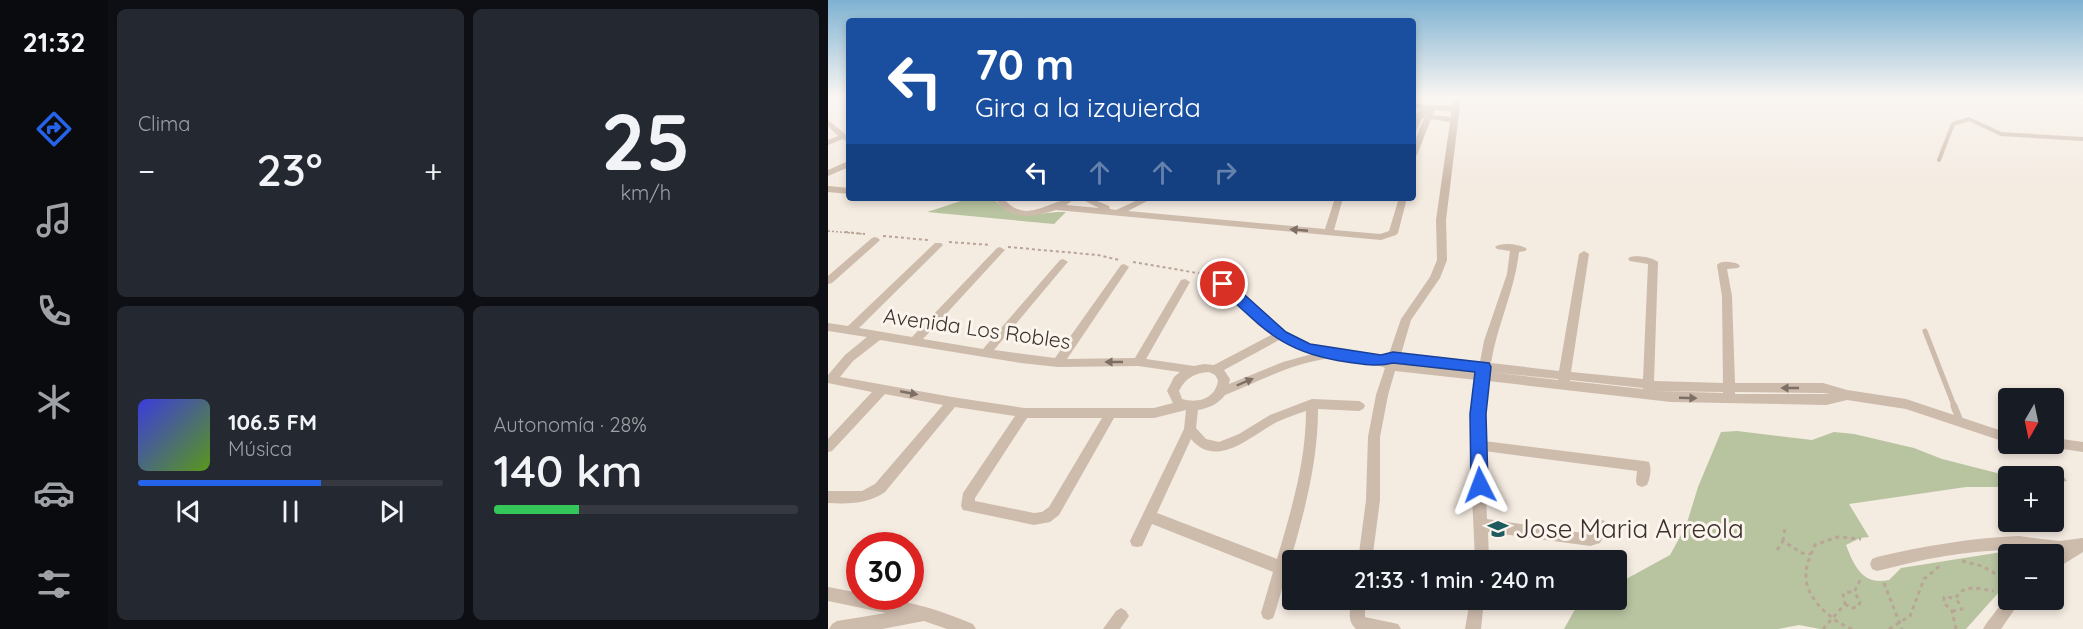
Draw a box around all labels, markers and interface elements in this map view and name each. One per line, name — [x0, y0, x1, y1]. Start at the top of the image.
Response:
text: 21:32 — [22, 25, 86, 59]
text: 70 m — [975, 38, 1074, 91]
icon: left — [876, 42, 954, 120]
text: Gira a la izquierda — [975, 90, 1201, 124]
text: 25 — [601, 92, 690, 190]
icon: directions — [33, 108, 75, 150]
text: Clima — [138, 111, 190, 136]
text: 23° — [256, 141, 323, 197]
text: − — [138, 150, 155, 191]
text: + — [424, 150, 443, 191]
icon: left — [1020, 156, 1053, 189]
icon: ahead — [1083, 156, 1116, 189]
icon: ahead — [1146, 156, 1179, 189]
icon: right — [1209, 156, 1242, 189]
text: km/h — [620, 180, 671, 205]
icon: music — [33, 199, 75, 241]
one-way arrow — [1289, 225, 1308, 235]
pin — [1197, 258, 1248, 309]
icon: arrive — [1206, 267, 1239, 300]
icon: phone — [33, 290, 75, 332]
street label: Avenida Los Robles — [882, 302, 1072, 354]
one-way arrow — [1105, 357, 1124, 367]
one-way arrow — [1236, 378, 1253, 387]
icon: climate — [33, 381, 75, 423]
one-way arrow — [1780, 383, 1799, 393]
north arrow — [1998, 388, 2064, 454]
map controls — [1998, 388, 2064, 610]
one-way arrow — [900, 389, 919, 398]
one-way arrow — [1679, 393, 1698, 403]
text: 106.5 FM — [228, 408, 317, 436]
text: Autonomía · 28% — [494, 412, 647, 437]
text: Música — [228, 436, 292, 461]
text: 140 km — [494, 442, 642, 498]
position arrow — [1448, 453, 1512, 517]
button: + — [1998, 466, 2064, 532]
icon: car — [33, 472, 75, 514]
icon: previous — [172, 495, 205, 528]
icon: pause — [274, 495, 307, 528]
icon: next — [375, 495, 408, 528]
place label: Jose Maria Arreola — [1515, 512, 1744, 545]
school or university icon: Jose Maria Arreola — [1486, 517, 1510, 541]
speed limit sign: 30 — [846, 532, 924, 610]
button: − — [1998, 544, 2064, 610]
icon: filters — [33, 563, 75, 605]
text: 21:33 · 1 min · 240 m — [1354, 566, 1555, 594]

